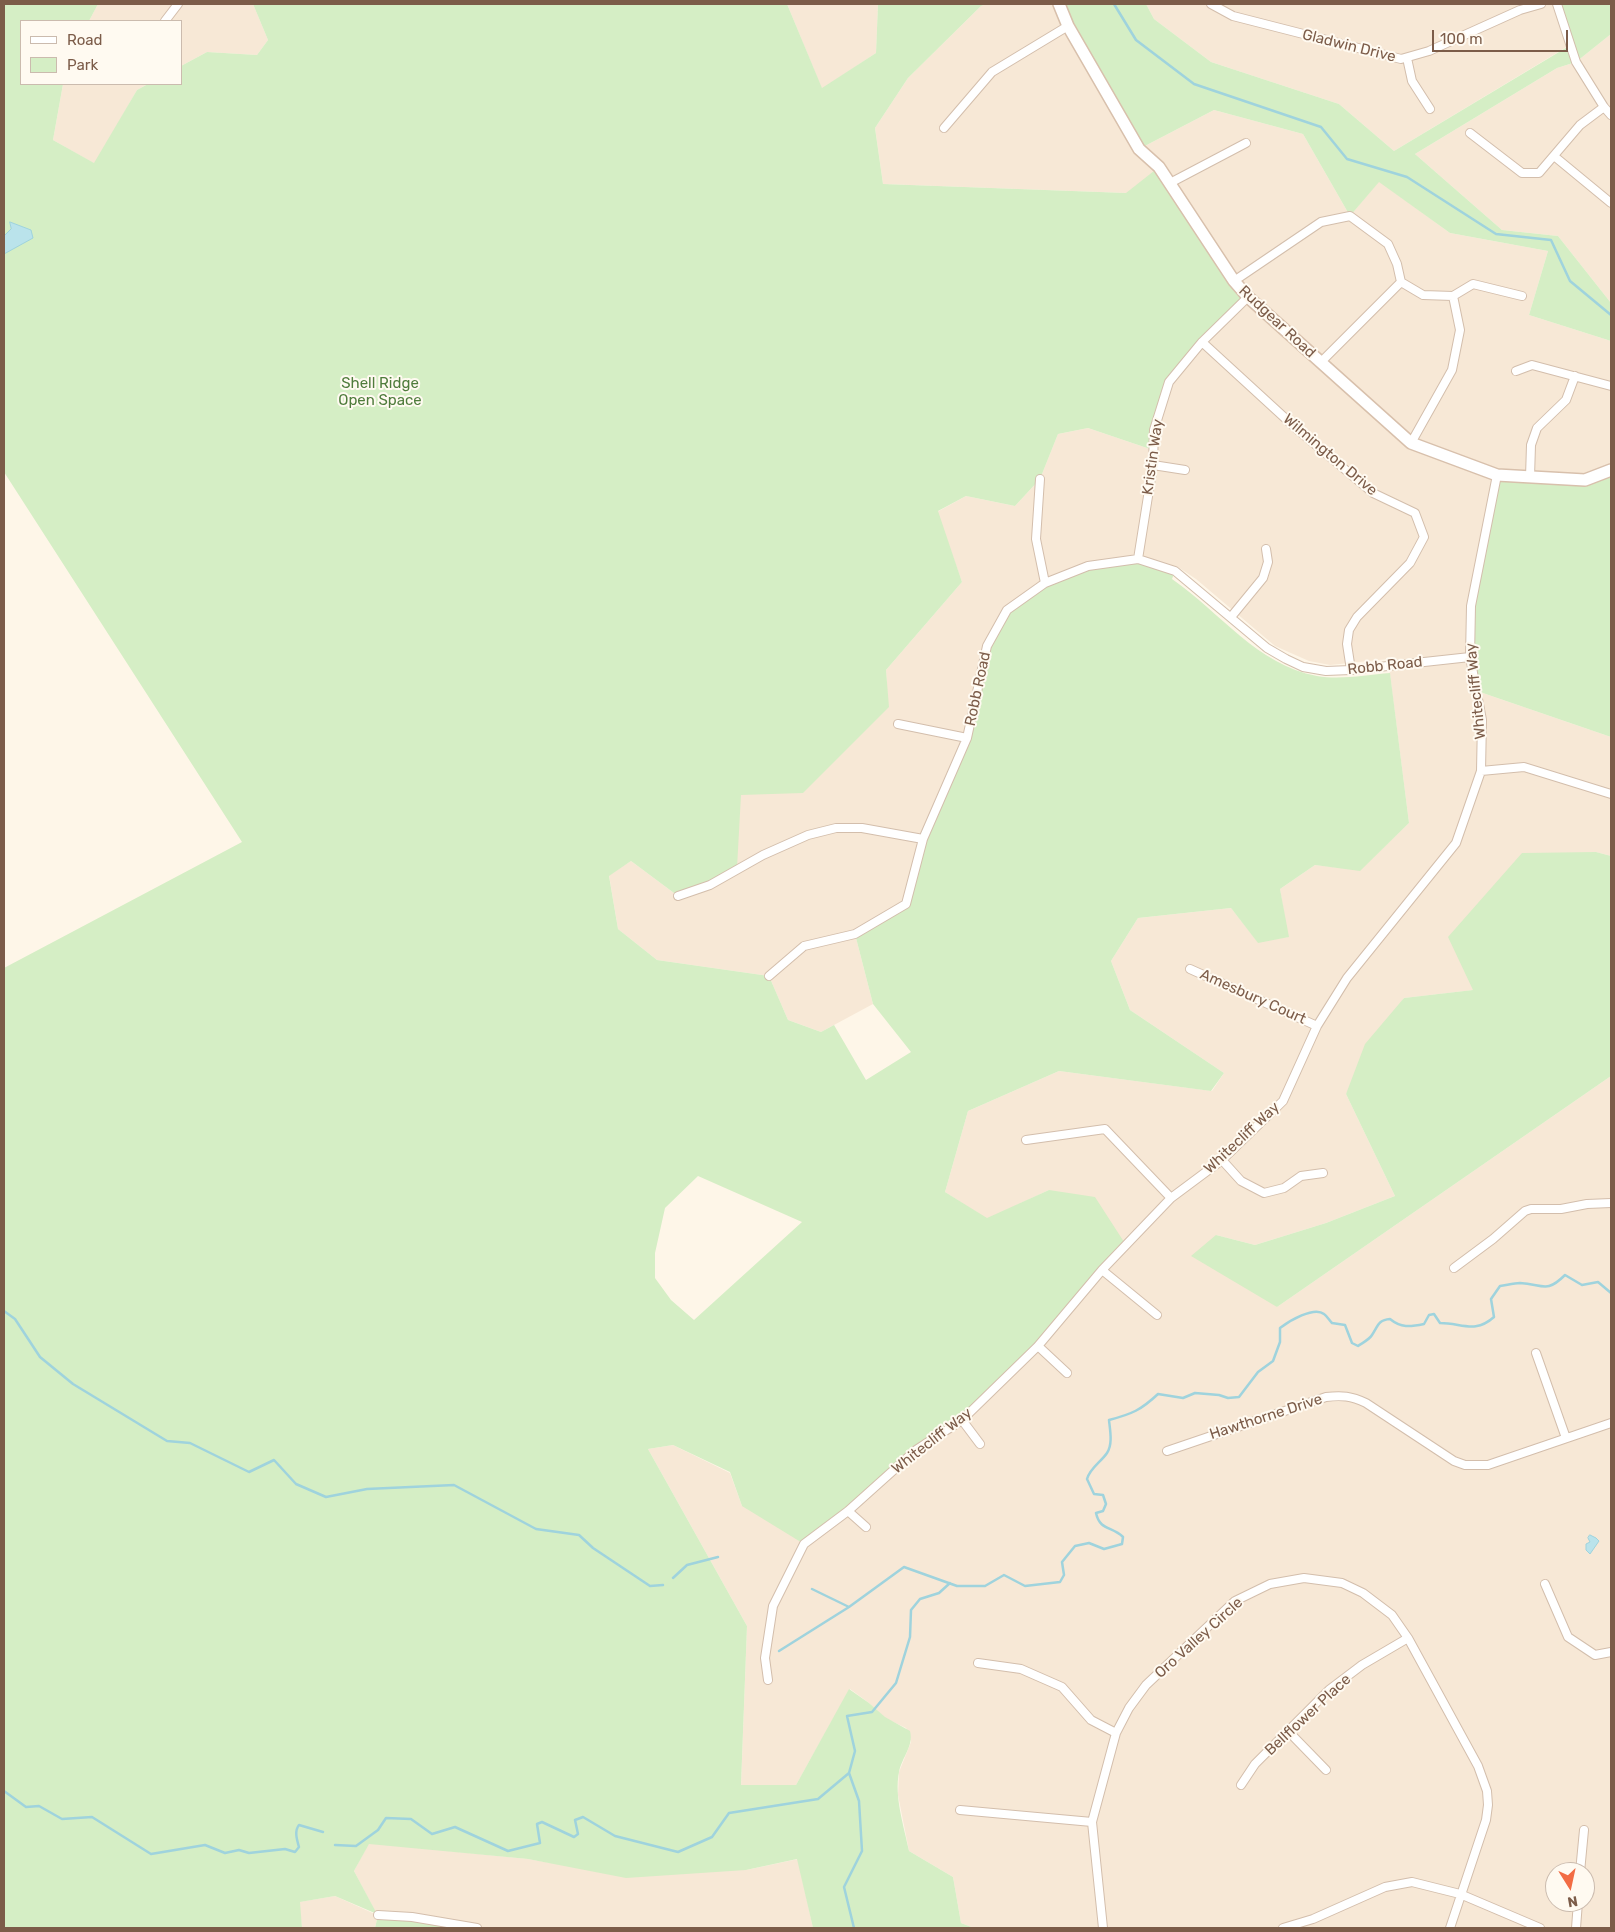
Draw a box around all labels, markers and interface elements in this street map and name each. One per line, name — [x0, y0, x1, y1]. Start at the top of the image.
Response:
legend — [20, 20, 182, 85]
scale bar — [1435, 20, 1571, 52]
street label: Gladwin Drive — [1300, 26, 1398, 66]
text: 100 m — [1440, 30, 1482, 48]
text: Road — [67, 31, 103, 49]
text: Park — [67, 56, 98, 74]
street label: Rudgear Road — [1235, 282, 1319, 362]
park label: Shell Ridge Open Space — [338, 375, 422, 410]
street label: Wilmington Drive — [1279, 410, 1381, 500]
street label: Kristin Way — [1139, 418, 1167, 496]
street label: Whitecliff Way — [1462, 642, 1490, 740]
street label: Robb Road — [961, 650, 995, 728]
street label: Robb Road — [1347, 653, 1423, 679]
street label: Amesbury Court — [1197, 966, 1309, 1028]
street label: Whitecliff Way — [1200, 1098, 1284, 1178]
street label: Hawthorne Drive — [1207, 1390, 1325, 1444]
street label: Whitecliff Way — [888, 1404, 976, 1478]
street label: Oro Valley Circle — [1151, 1594, 1247, 1682]
street label: Bellflower Place — [1261, 1671, 1355, 1759]
north arrow — [1545, 1862, 1595, 1912]
text: N — [1566, 1892, 1579, 1911]

